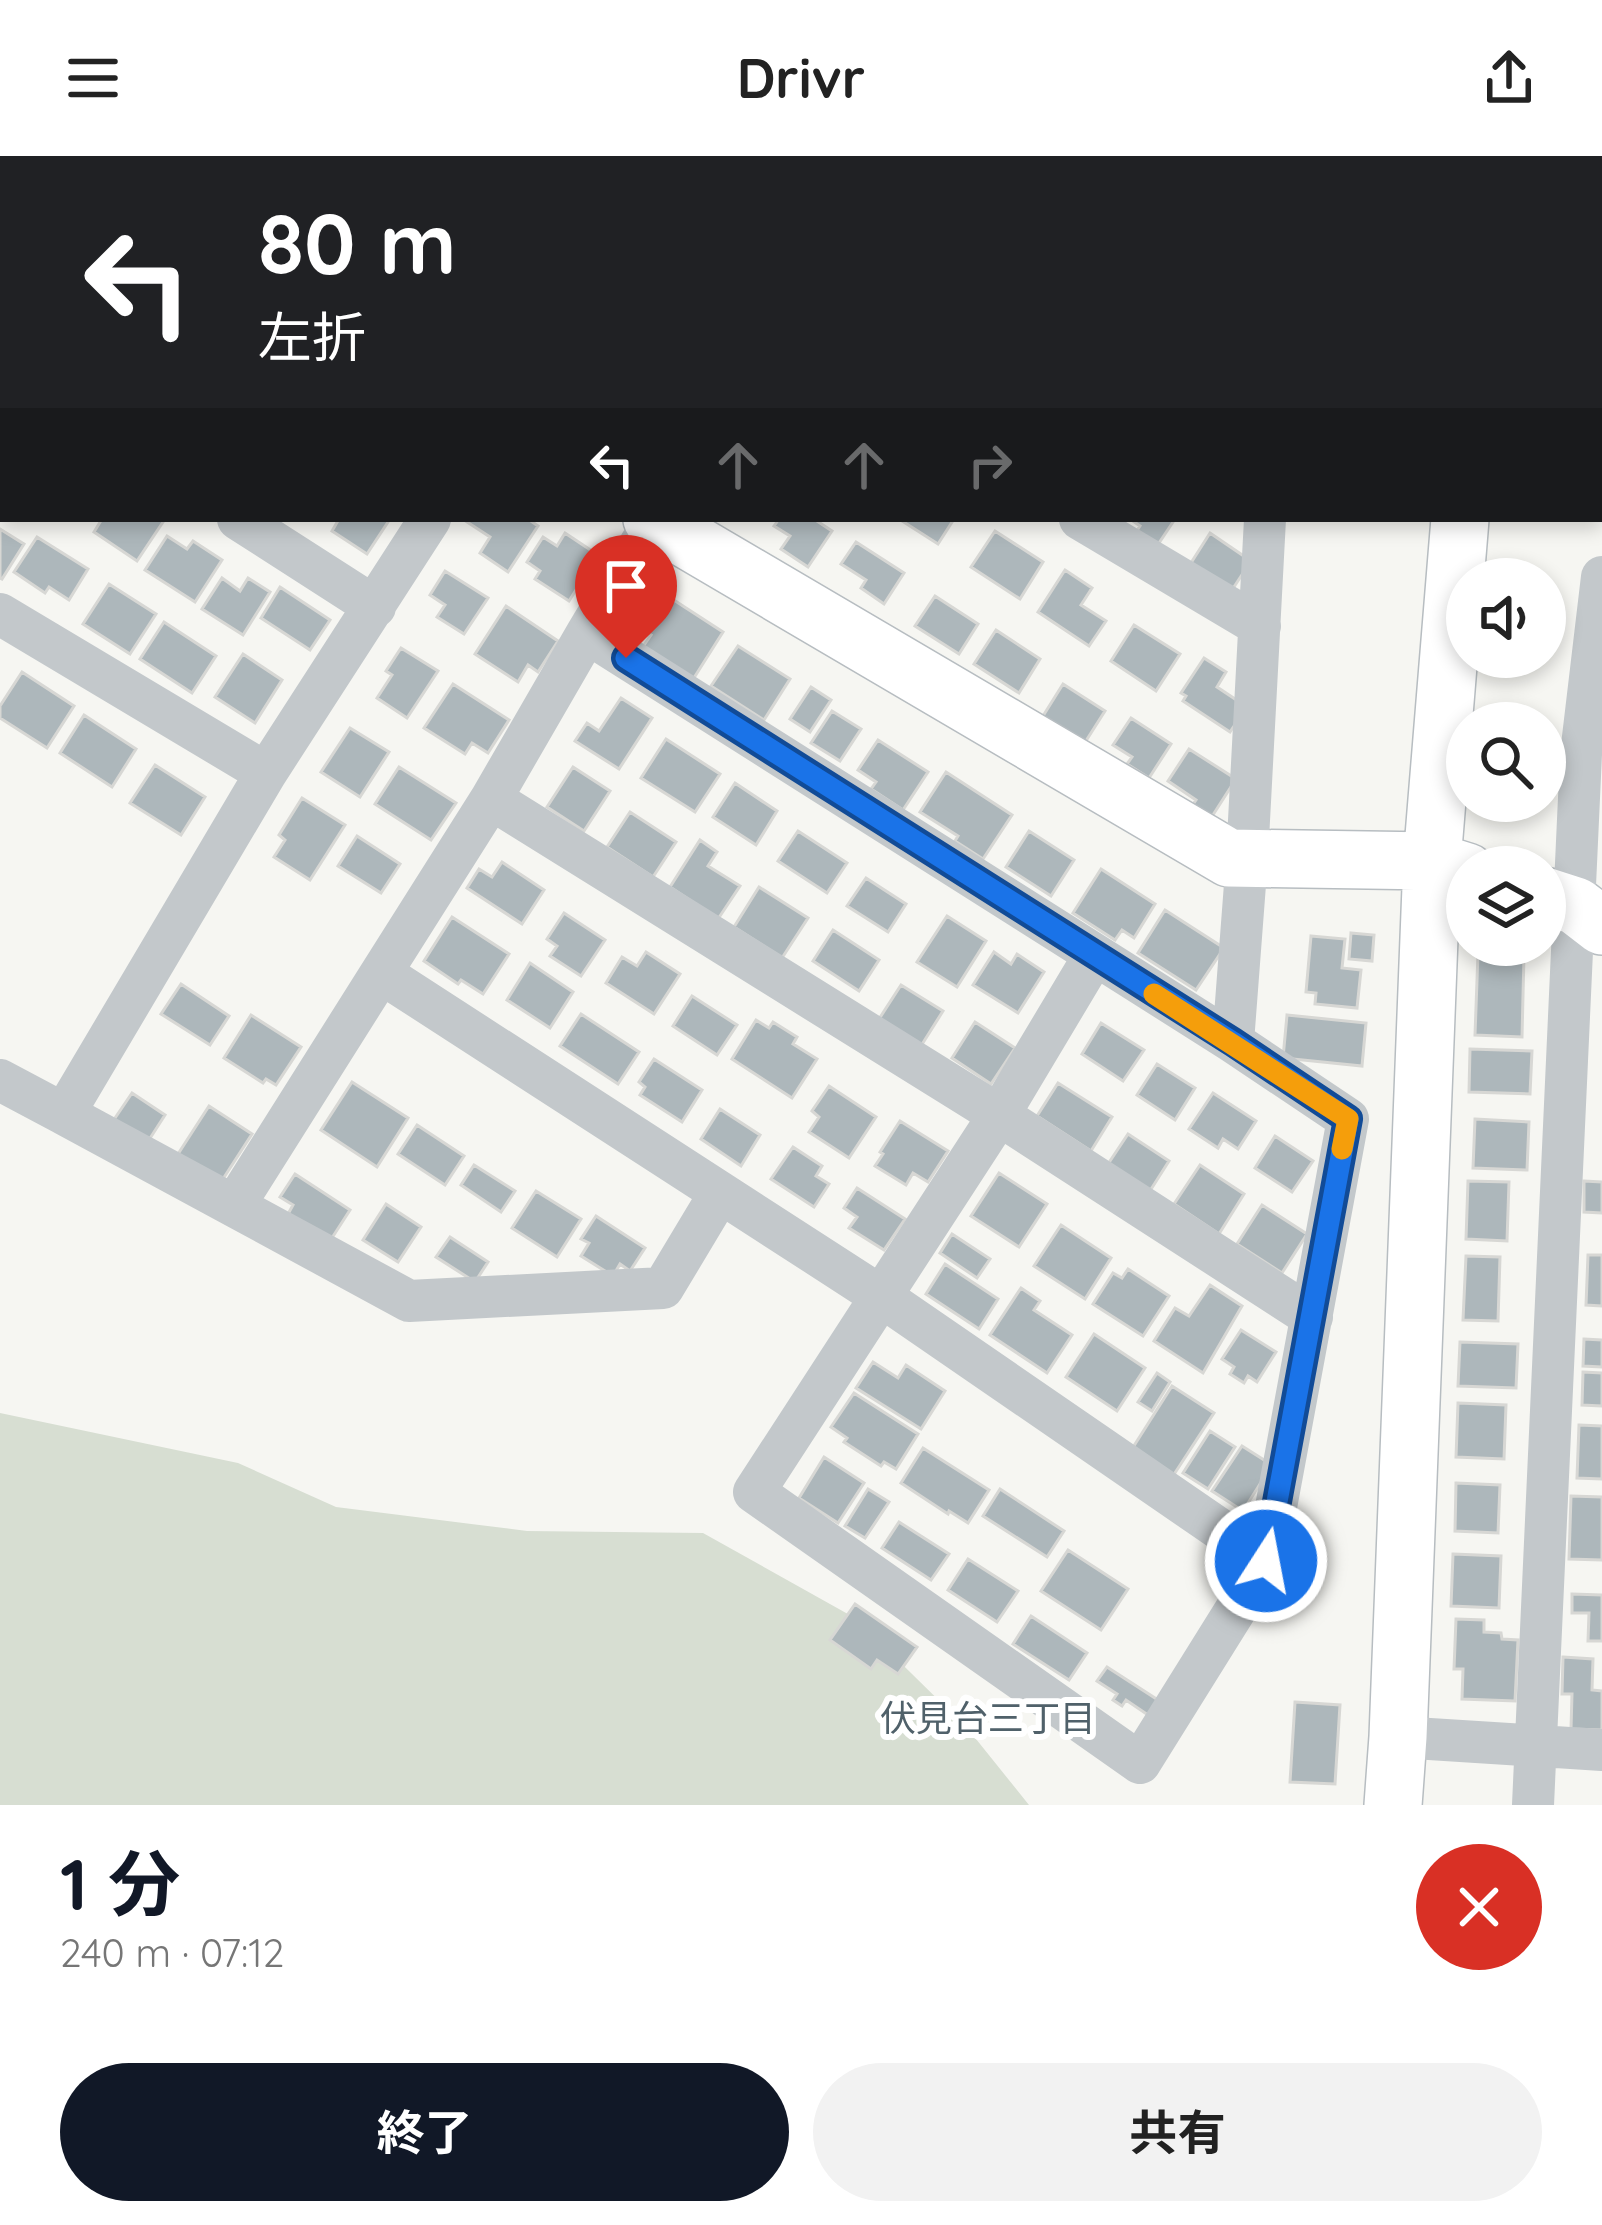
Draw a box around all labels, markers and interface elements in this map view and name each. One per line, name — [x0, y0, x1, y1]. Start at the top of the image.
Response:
text: Drivr — [737, 44, 865, 112]
icon: menu — [60, 45, 126, 111]
icon: share — [1476, 45, 1542, 111]
text: 80 m — [258, 190, 457, 295]
icon: left — [60, 204, 216, 360]
text: 左折 — [258, 303, 366, 371]
icon: left — [579, 432, 645, 498]
icon: ahead — [705, 432, 771, 498]
icon: ahead — [831, 432, 897, 498]
icon: right — [957, 432, 1023, 498]
pin — [575, 535, 677, 658]
icon: arrive — [593, 553, 659, 619]
map controls — [1446, 558, 1566, 966]
button: sound — [1446, 558, 1566, 678]
button: search — [1446, 702, 1566, 822]
button: layers — [1446, 846, 1566, 966]
position arrow — [1203, 1498, 1329, 1624]
district label: 伏見台三丁目 — [880, 1695, 1096, 1740]
text: 1 分 — [60, 1838, 180, 1928]
button: close — [1416, 1844, 1542, 1970]
text: 240 m · 07:12 — [60, 1928, 284, 1977]
button: 終了 — [60, 2063, 789, 2201]
button: 共有 — [813, 2063, 1542, 2201]

